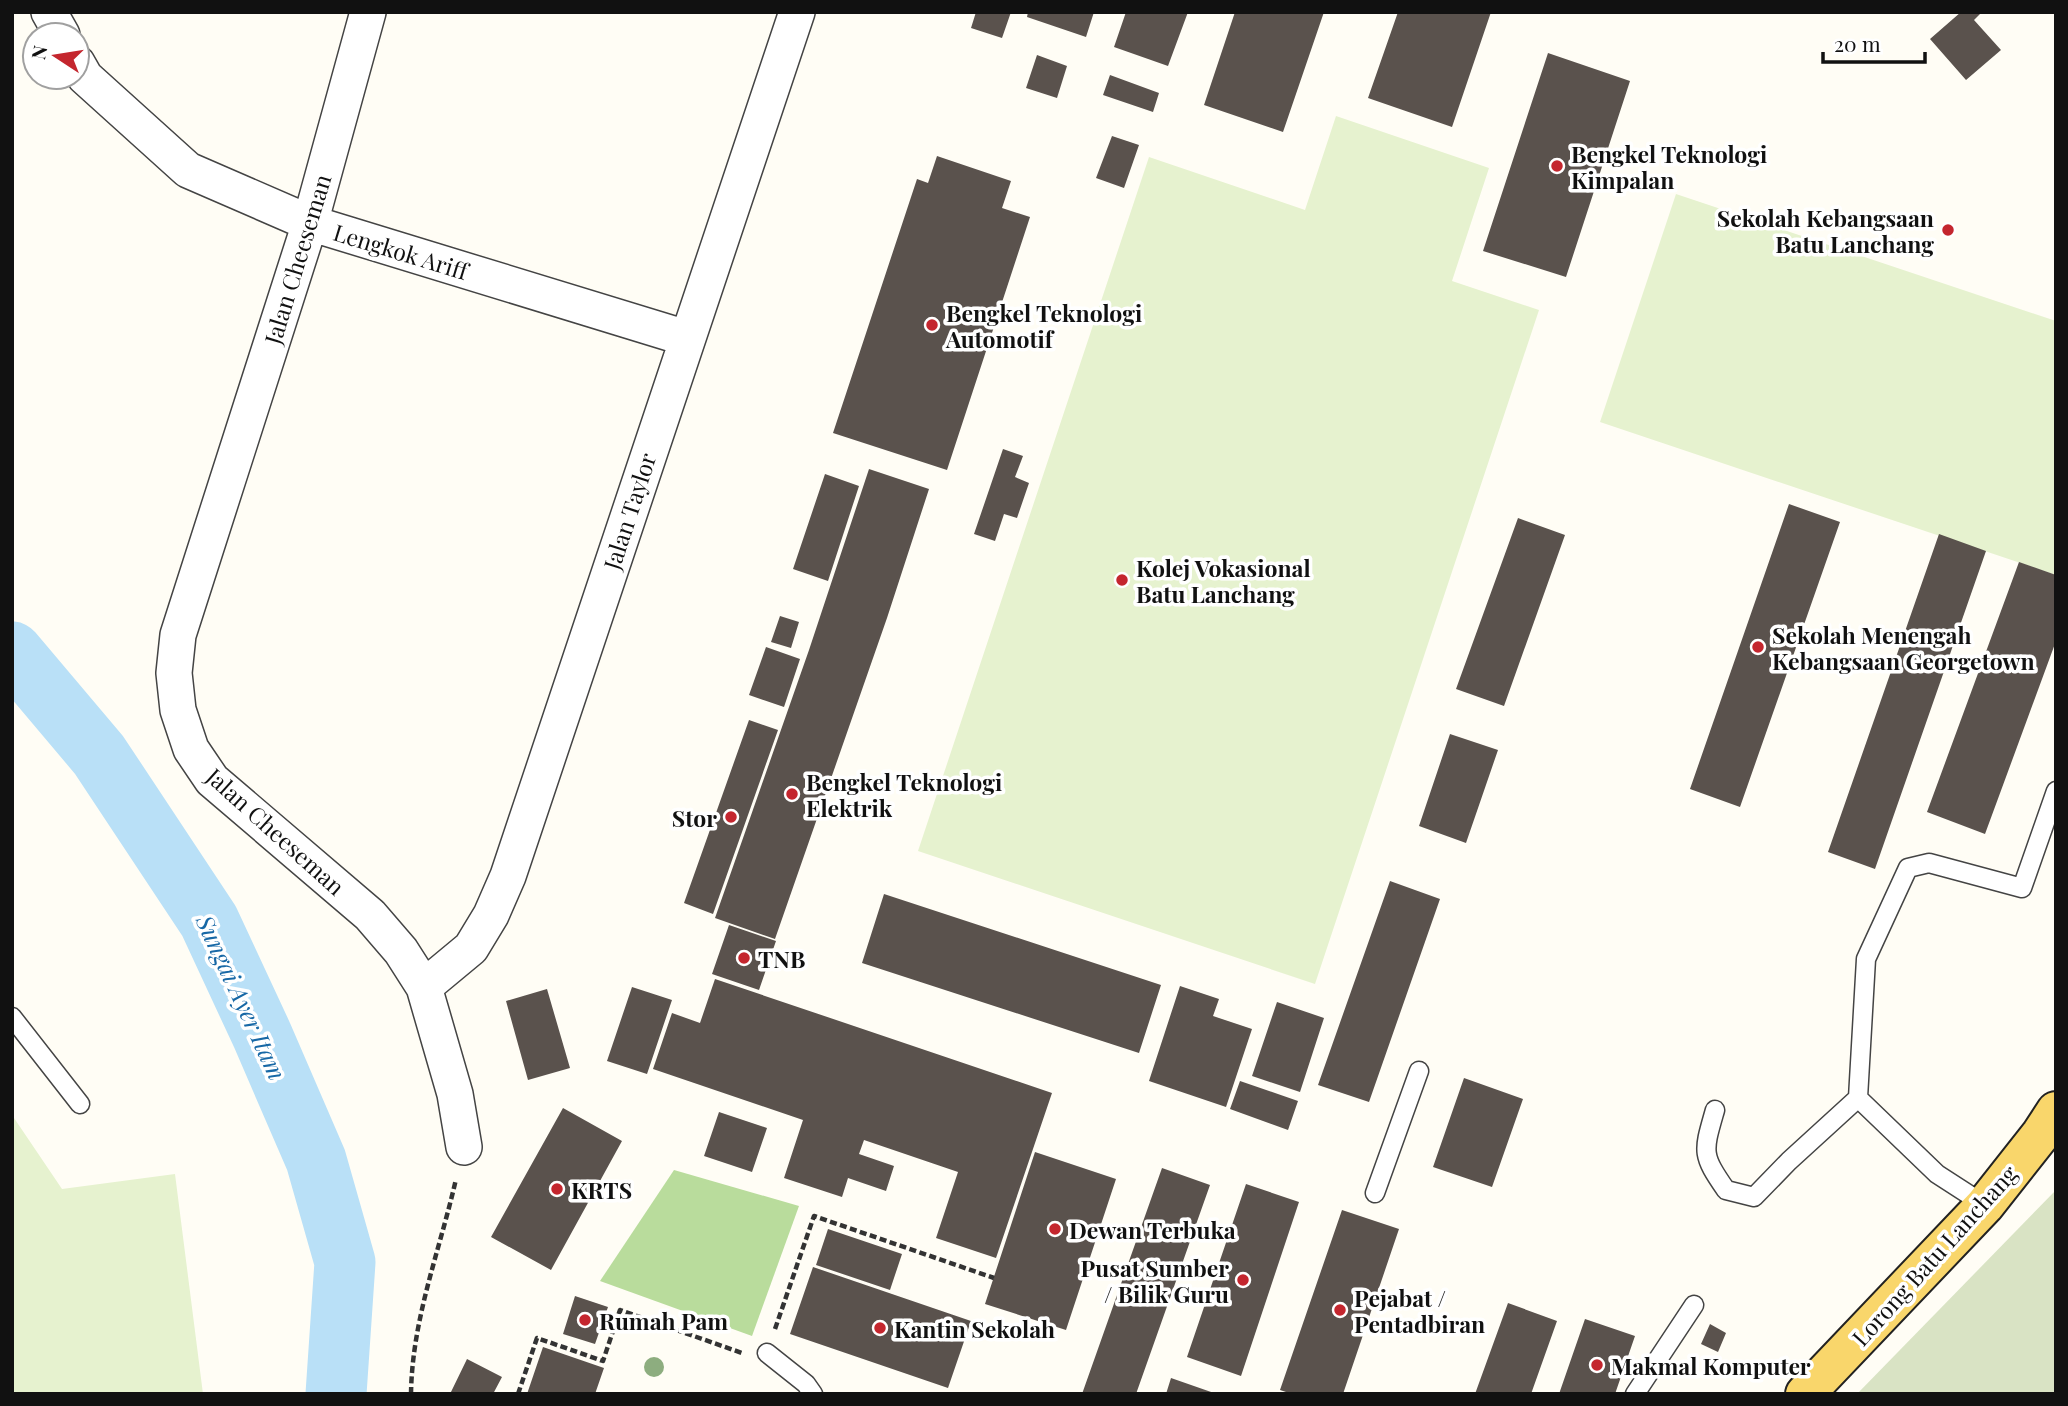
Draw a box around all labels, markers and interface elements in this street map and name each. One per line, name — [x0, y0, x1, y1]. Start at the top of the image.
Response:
north arrow — [21, 21, 91, 91]
scale bar — [1823, 21, 1924, 65]
text: 20 m — [1834, 29, 1881, 57]
text: N — [24, 43, 53, 62]
place label: Bengkel Teknologi Kimpalan — [1571, 138, 1767, 195]
marker: Bengkel Teknologi Kimpalan — [1549, 158, 1565, 174]
street label: Jalan Cheeseman — [256, 170, 338, 349]
place label: Sekolah Kebangsaan Batu Lanchang — [1717, 202, 1934, 259]
street label: Lengkok Ariff — [330, 216, 474, 287]
marker: Sekolah Kebangsaan Batu Lanchang — [1940, 222, 1956, 238]
place label: Bengkel Teknologi Automotif — [945, 297, 1142, 354]
marker: Bengkel Teknologi Automotif — [924, 317, 940, 333]
street label: Jalan Taylor — [595, 449, 662, 574]
place label: Kolej Vokasional Batu Lanchang — [1136, 552, 1311, 609]
marker: Kolej Vokasional Batu Lanchang — [1114, 572, 1130, 588]
place label: Sekolah Menengah Kebangsaan Georgetown — [1772, 619, 2035, 676]
marker: Sekolah Menengah Kebangsaan Georgetown — [1750, 639, 1766, 655]
street label: Jalan Cheeseman — [199, 760, 352, 902]
place label: Bengkel Teknologi Elektrik — [806, 766, 1002, 823]
marker: Bengkel Teknologi Elektrik — [784, 786, 800, 802]
place label: Stor — [672, 802, 717, 833]
marker: Stor — [723, 809, 739, 825]
water label: Sungai Ayer Itam — [189, 908, 294, 1085]
place label: TNB — [758, 943, 805, 974]
marker: TNB — [736, 950, 752, 966]
street label: Lorong Batu Lanchang — [1844, 1158, 2024, 1352]
place label: KRTS — [571, 1174, 632, 1205]
marker: KRTS — [549, 1181, 565, 1197]
place label: Dewan Terbuka — [1069, 1214, 1236, 1245]
marker: Dewan Terbuka — [1047, 1221, 1063, 1237]
place label: Pusat Sumber / Bilik Guru — [1081, 1252, 1229, 1309]
marker: Pusat Sumber / Bilik Guru — [1235, 1272, 1251, 1288]
place label: Pejabat / Pentadbiran — [1354, 1282, 1485, 1339]
marker: Pejabat / Pentadbiran — [1332, 1302, 1348, 1318]
place label: Rumah Pam — [599, 1305, 728, 1336]
marker: Rumah Pam — [577, 1312, 593, 1328]
place label: Kantin Sekolah — [894, 1313, 1055, 1344]
marker: Kantin Sekolah — [872, 1320, 888, 1336]
place label: Makmal Komputer — [1611, 1350, 1811, 1381]
marker: Makmal Komputer — [1589, 1357, 1605, 1373]

